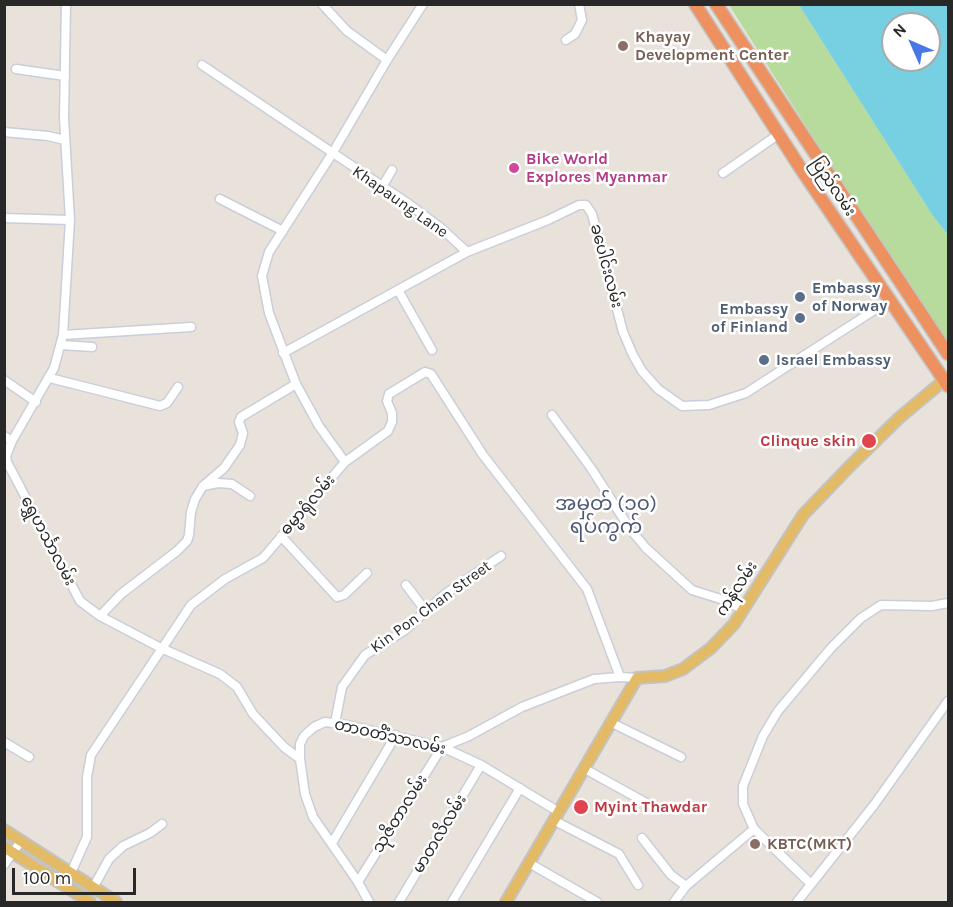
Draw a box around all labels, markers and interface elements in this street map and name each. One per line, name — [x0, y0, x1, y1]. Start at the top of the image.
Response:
north arrow — [881, 12, 941, 72]
text: N — [889, 20, 910, 41]
place label: Khayay Development Center — [635, 27, 789, 65]
marker: Khayay Development Center — [616, 39, 630, 53]
place label: Bike World Explores Myanmar — [526, 149, 667, 187]
street label: ပြည်လမ်း — [806, 154, 860, 220]
marker: Bike World Explores Myanmar — [507, 161, 521, 175]
street label: Khapaung Lane — [348, 162, 452, 242]
street label: ခပေါင်းလမ်း — [586, 222, 626, 310]
place label: Embassy of Norway — [812, 278, 887, 316]
marker: Embassy of Norway — [793, 290, 807, 304]
place label: Embassy of Finland — [711, 299, 788, 337]
marker: Embassy of Finland — [793, 311, 807, 325]
place label: Israel Embassy — [776, 350, 891, 370]
marker: Israel Embassy — [757, 353, 771, 367]
place label: Clinque skin — [760, 431, 856, 451]
marker: Clinque skin — [860, 432, 878, 450]
street label: ဓမ္မာရုံလမ်း — [276, 471, 340, 539]
district label: အမှတ် (၁၀) ရပ်ကွက် — [555, 492, 657, 539]
street label: ရွှေဟင်္သာလမ်း — [16, 493, 80, 589]
street label: Kin Pon Chan Street — [367, 557, 495, 657]
street label: ကန်လမ်း — [712, 558, 762, 620]
street label: တာဝတိံသာလမ်း — [332, 715, 448, 759]
street label: သုဇိတာလမ်း — [368, 771, 432, 857]
street label: မာတလိလမ်း — [409, 791, 471, 877]
place label: Myint Thawdar — [594, 797, 707, 817]
marker: Myint Thawdar — [572, 798, 590, 816]
place label: KBTC(MKT) — [767, 834, 852, 854]
marker: KBTC(MKT) — [748, 837, 762, 851]
scale bar — [15, 856, 140, 894]
text: 100 m — [23, 867, 71, 889]

